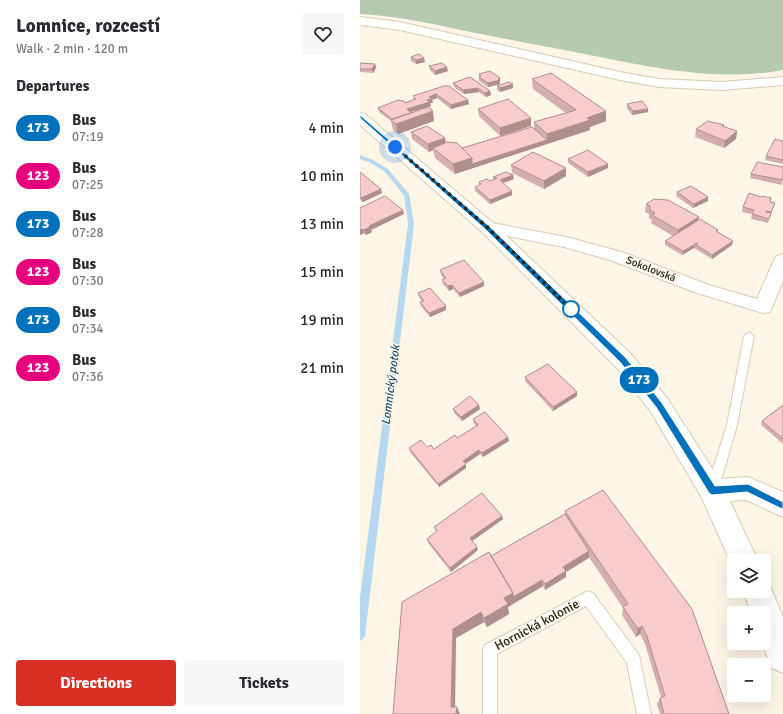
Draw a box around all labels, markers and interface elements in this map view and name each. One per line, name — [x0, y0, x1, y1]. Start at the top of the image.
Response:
button: heart — [302, 13, 344, 55]
text: Lomnice, rozcestí — [16, 14, 160, 38]
text: Walk · 2 min · 120 m — [16, 41, 128, 57]
text: Departures — [16, 77, 89, 95]
text: Bus — [72, 111, 96, 129]
text: 173 — [27, 119, 49, 136]
text: 4 min — [308, 119, 344, 137]
text: 07:19 — [72, 129, 104, 145]
your location — [385, 137, 405, 157]
text: Bus — [72, 159, 96, 177]
text: 123 — [27, 167, 49, 184]
text: 10 min — [300, 167, 344, 185]
text: 07:25 — [72, 177, 104, 193]
text: Bus — [72, 207, 96, 225]
text: 173 — [27, 215, 49, 232]
text: 13 min — [300, 215, 344, 233]
text: 07:28 — [72, 225, 104, 241]
street label: Sokolovská — [624, 254, 678, 285]
text: Bus — [72, 255, 96, 273]
text: 123 — [27, 263, 49, 280]
text: 15 min — [300, 263, 344, 281]
text: 07:30 — [72, 273, 104, 289]
unlabelled marker — [562, 300, 580, 318]
text: Bus — [72, 303, 96, 321]
text: 173 — [27, 311, 49, 328]
text: 19 min — [300, 311, 344, 329]
text: 07:34 — [72, 321, 104, 337]
water label: Lomnický potok — [379, 343, 403, 426]
text: Bus — [72, 351, 96, 369]
text: 123 — [27, 359, 49, 376]
text: 21 min — [300, 359, 344, 377]
line badge: 173 — [616, 367, 662, 393]
text: 07:36 — [72, 369, 104, 385]
text: 173 — [628, 371, 650, 388]
map controls — [727, 554, 771, 702]
button: layers — [727, 554, 771, 598]
street label: Hornická kolonie — [492, 596, 582, 654]
button: + — [727, 606, 771, 650]
button: − — [727, 658, 771, 702]
button: Directions — [16, 660, 176, 706]
button: Tickets — [184, 660, 344, 706]

